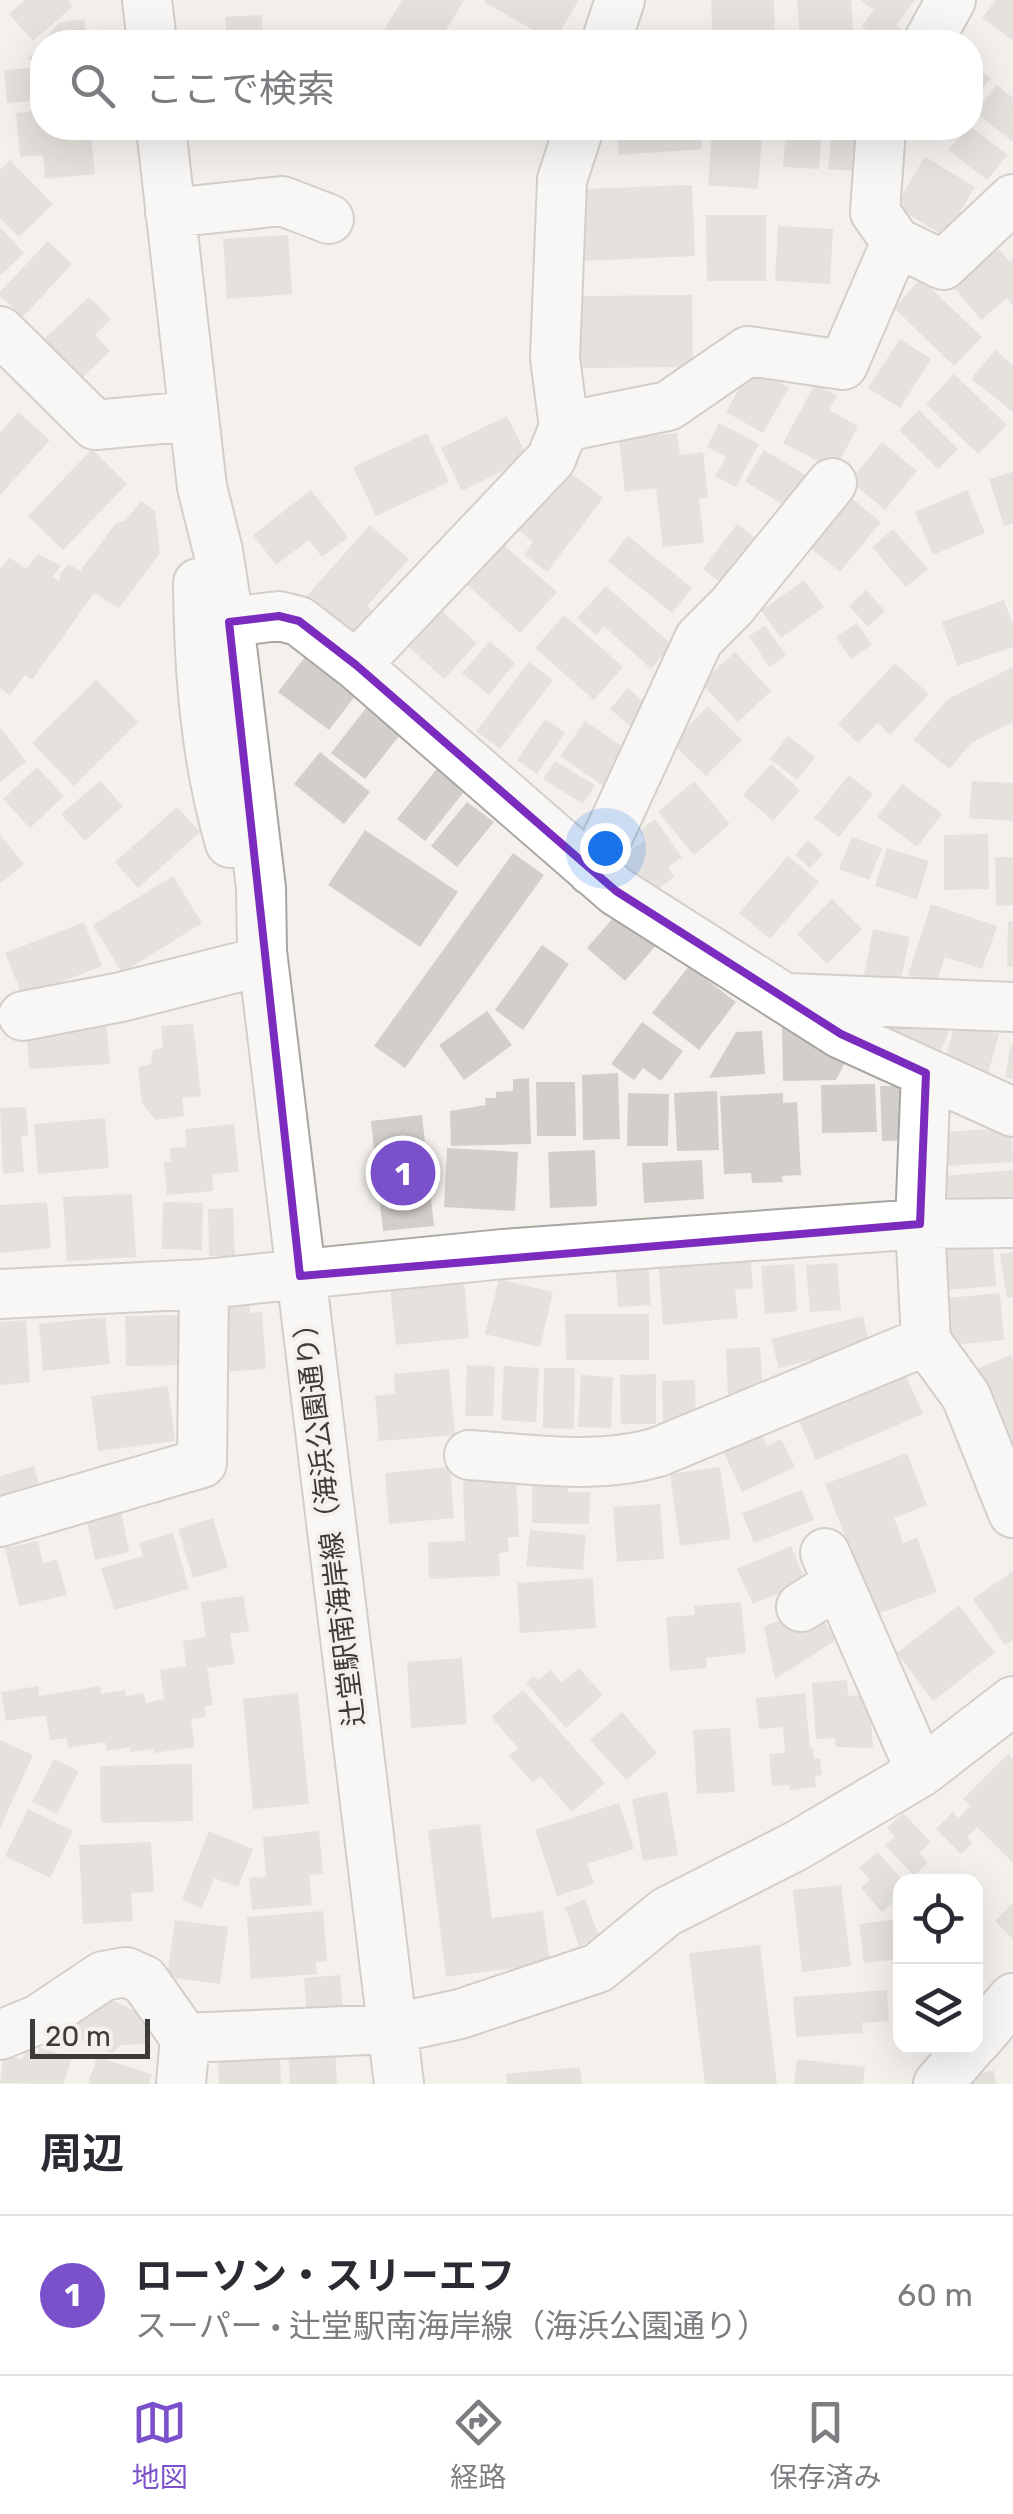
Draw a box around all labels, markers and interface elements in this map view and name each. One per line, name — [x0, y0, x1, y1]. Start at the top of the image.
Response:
search box — [30, 30, 983, 140]
icon: search — [65, 58, 120, 113]
text: ここで検索 — [145, 66, 335, 112]
your location — [580, 823, 631, 874]
pin: 1 — [370, 1136, 436, 1210]
street label: 辻堂駅南海岸線（海浜公園通り） — [287, 1308, 371, 1728]
map controls — [893, 1874, 983, 2054]
button: locate — [893, 1874, 983, 1964]
button: layers — [893, 1964, 983, 2054]
scale bar — [30, 2014, 150, 2058]
text: 20 m — [45, 2020, 111, 2053]
text: 周辺 — [40, 2129, 124, 2179]
text: ローソン・スリーエフ — [135, 2253, 515, 2299]
text: 1 — [65, 2276, 80, 2314]
text: 60 m — [897, 2276, 973, 2314]
text: スーパー · 辻堂駅南海岸線（海浜公園通り） — [135, 2307, 769, 2345]
tab: 地図 — [131, 2395, 188, 2495]
tab: 経路 — [450, 2395, 507, 2495]
tab: 保存済み — [769, 2395, 882, 2495]

